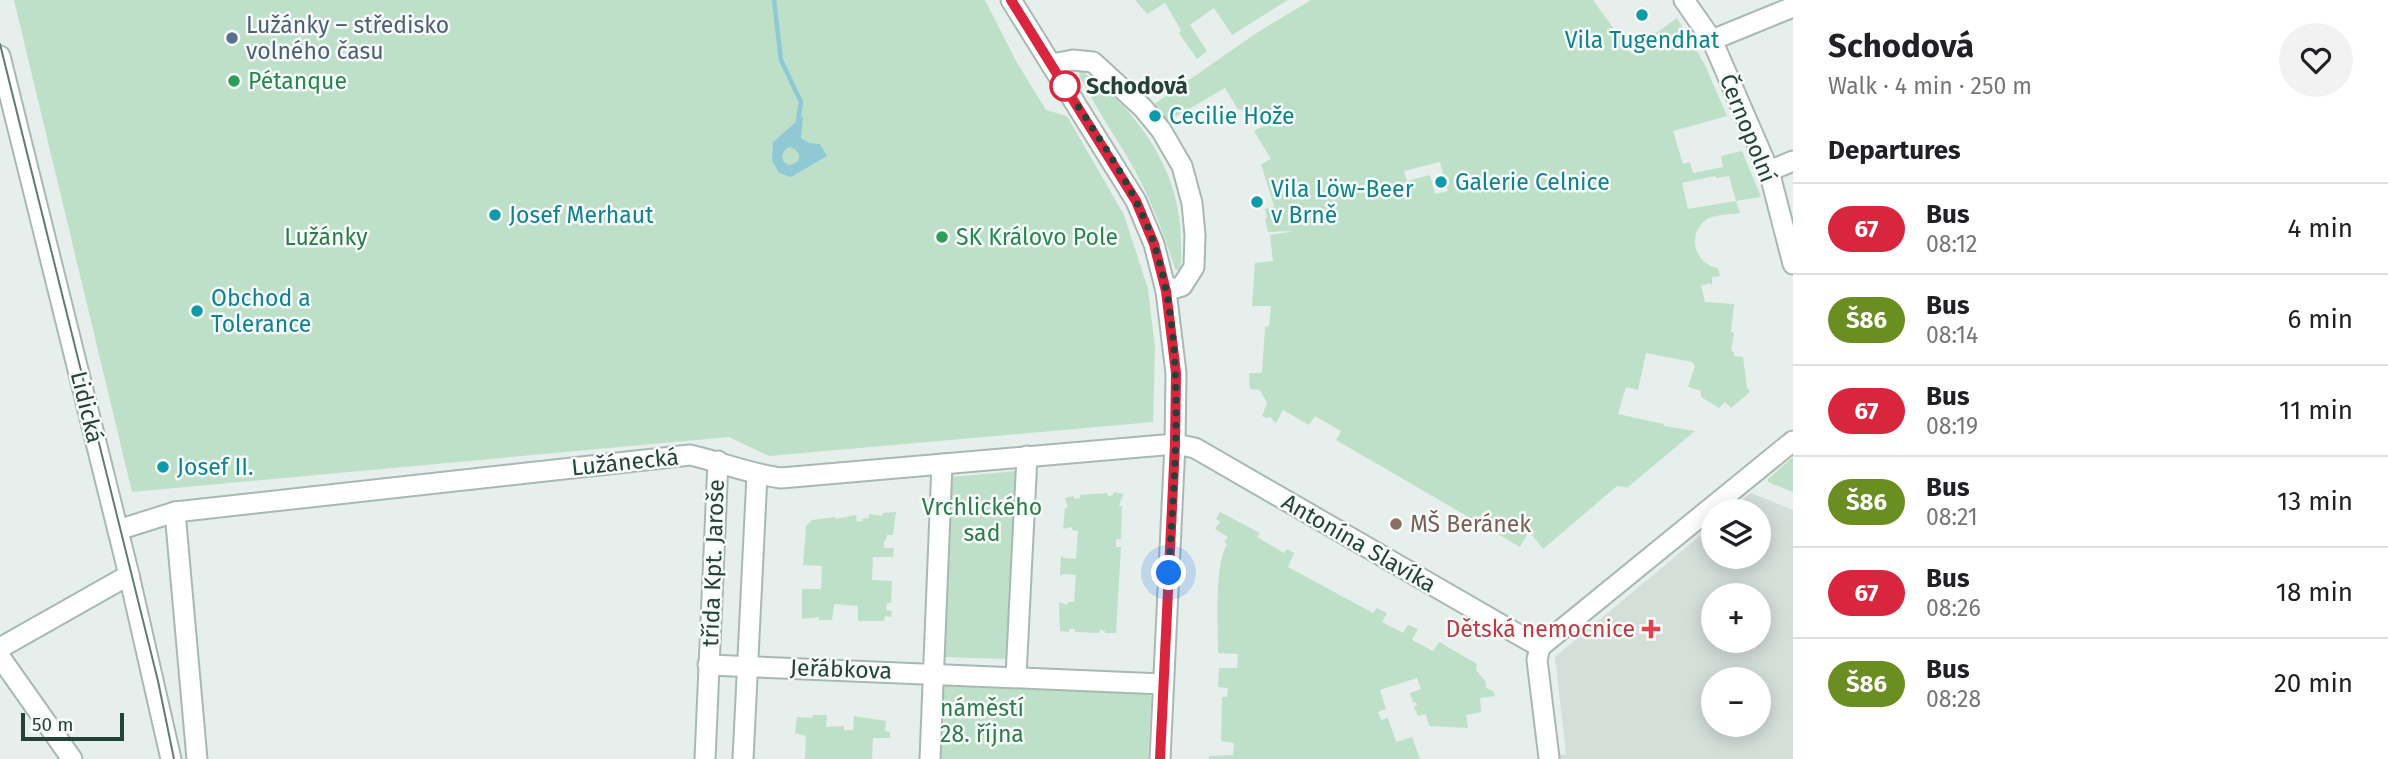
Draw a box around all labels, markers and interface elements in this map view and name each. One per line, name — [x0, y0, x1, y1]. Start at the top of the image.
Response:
marker: Vila Tugendhat — [1634, 7, 1650, 23]
place label: Lužánky – středisko volného času — [246, 11, 449, 65]
button: heart — [2279, 23, 2353, 97]
place label: Vila Tugendhat — [1565, 26, 1720, 54]
text: Schodová — [1828, 26, 1974, 66]
marker: Lužánky – středisko volného času — [224, 30, 240, 46]
place label: Pétanque — [248, 67, 347, 95]
street label: Černopolní — [1714, 69, 1783, 186]
marker: Schodová — [1050, 71, 1080, 101]
place label: Schodová — [1086, 72, 1188, 100]
text: Walk · 4 min · 250 m — [1828, 72, 2032, 100]
marker: Pétanque — [226, 73, 242, 89]
place label: Cecilie Hože — [1169, 102, 1295, 130]
marker: Cecilie Hože — [1147, 108, 1163, 124]
text: Departures — [1828, 135, 1961, 166]
place label: Galerie Celnice — [1455, 168, 1610, 196]
marker: Galerie Celnice — [1433, 174, 1449, 190]
place label: Vila Löw-Beer v Brně — [1271, 175, 1414, 229]
marker: Vila Löw-Beer v Brně — [1249, 194, 1265, 210]
text: Bus — [1926, 199, 1969, 230]
place label: Josef Merhaut — [509, 201, 654, 229]
marker: Josef Merhaut — [487, 207, 503, 223]
text: 4 min — [2287, 213, 2353, 244]
text: 67 — [1854, 215, 1879, 243]
park label: Lužánky — [284, 223, 368, 251]
place label: SK Královo Pole — [956, 223, 1118, 251]
marker: SK Královo Pole — [934, 229, 950, 245]
text: 08:12 — [1926, 230, 1977, 258]
place label: Obchod a Tolerance — [211, 284, 311, 338]
text: Bus — [1926, 290, 1969, 321]
marker: Obchod a Tolerance — [189, 303, 205, 319]
text: 6 min — [2287, 304, 2353, 335]
text: Š86 — [1846, 306, 1887, 334]
text: 08:14 — [1926, 321, 1978, 349]
street label: Lidická — [65, 368, 109, 446]
text: Bus — [1926, 381, 1969, 412]
text: 11 min — [2279, 395, 2353, 426]
text: 67 — [1854, 397, 1879, 425]
text: 08:19 — [1926, 412, 1978, 440]
street label: Lužánecká — [570, 442, 680, 482]
place label: Josef II. — [177, 453, 254, 481]
marker: Josef II. — [155, 459, 171, 475]
text: Bus — [1926, 472, 1969, 503]
street label: třída Kpt. Jaroše — [696, 479, 730, 647]
text: 13 min — [2277, 486, 2353, 517]
street label: Antonína Slavíka — [1277, 488, 1441, 598]
text: Š86 — [1846, 488, 1887, 516]
park label: Vrchlického sad — [922, 493, 1042, 547]
map controls — [1701, 499, 1771, 737]
button: layers — [1701, 499, 1771, 569]
text: 08:21 — [1926, 503, 1978, 531]
place label: MŠ Beránek — [1410, 509, 1531, 538]
marker: MŠ Beránek — [1388, 516, 1404, 532]
your location — [1151, 555, 1186, 590]
text: Bus — [1926, 563, 1969, 594]
text: 18 min — [2276, 577, 2353, 608]
text: 67 — [1854, 579, 1879, 607]
button: + — [1701, 583, 1771, 653]
text: 08:26 — [1926, 594, 1981, 622]
place label: Dětská nemocnice — [1445, 615, 1635, 643]
marker: Dětská nemocnice — [1641, 619, 1661, 639]
street label: Jeřábkova — [789, 653, 893, 685]
text: Bus — [1926, 654, 1969, 685]
button: − — [1701, 667, 1771, 737]
text: 20 min — [2274, 668, 2353, 699]
text: Š86 — [1846, 670, 1887, 698]
text: 08:28 — [1926, 685, 1981, 713]
park label: náměstí 28. října — [940, 694, 1024, 748]
scale bar — [21, 710, 124, 742]
text: 50 m — [32, 713, 73, 736]

